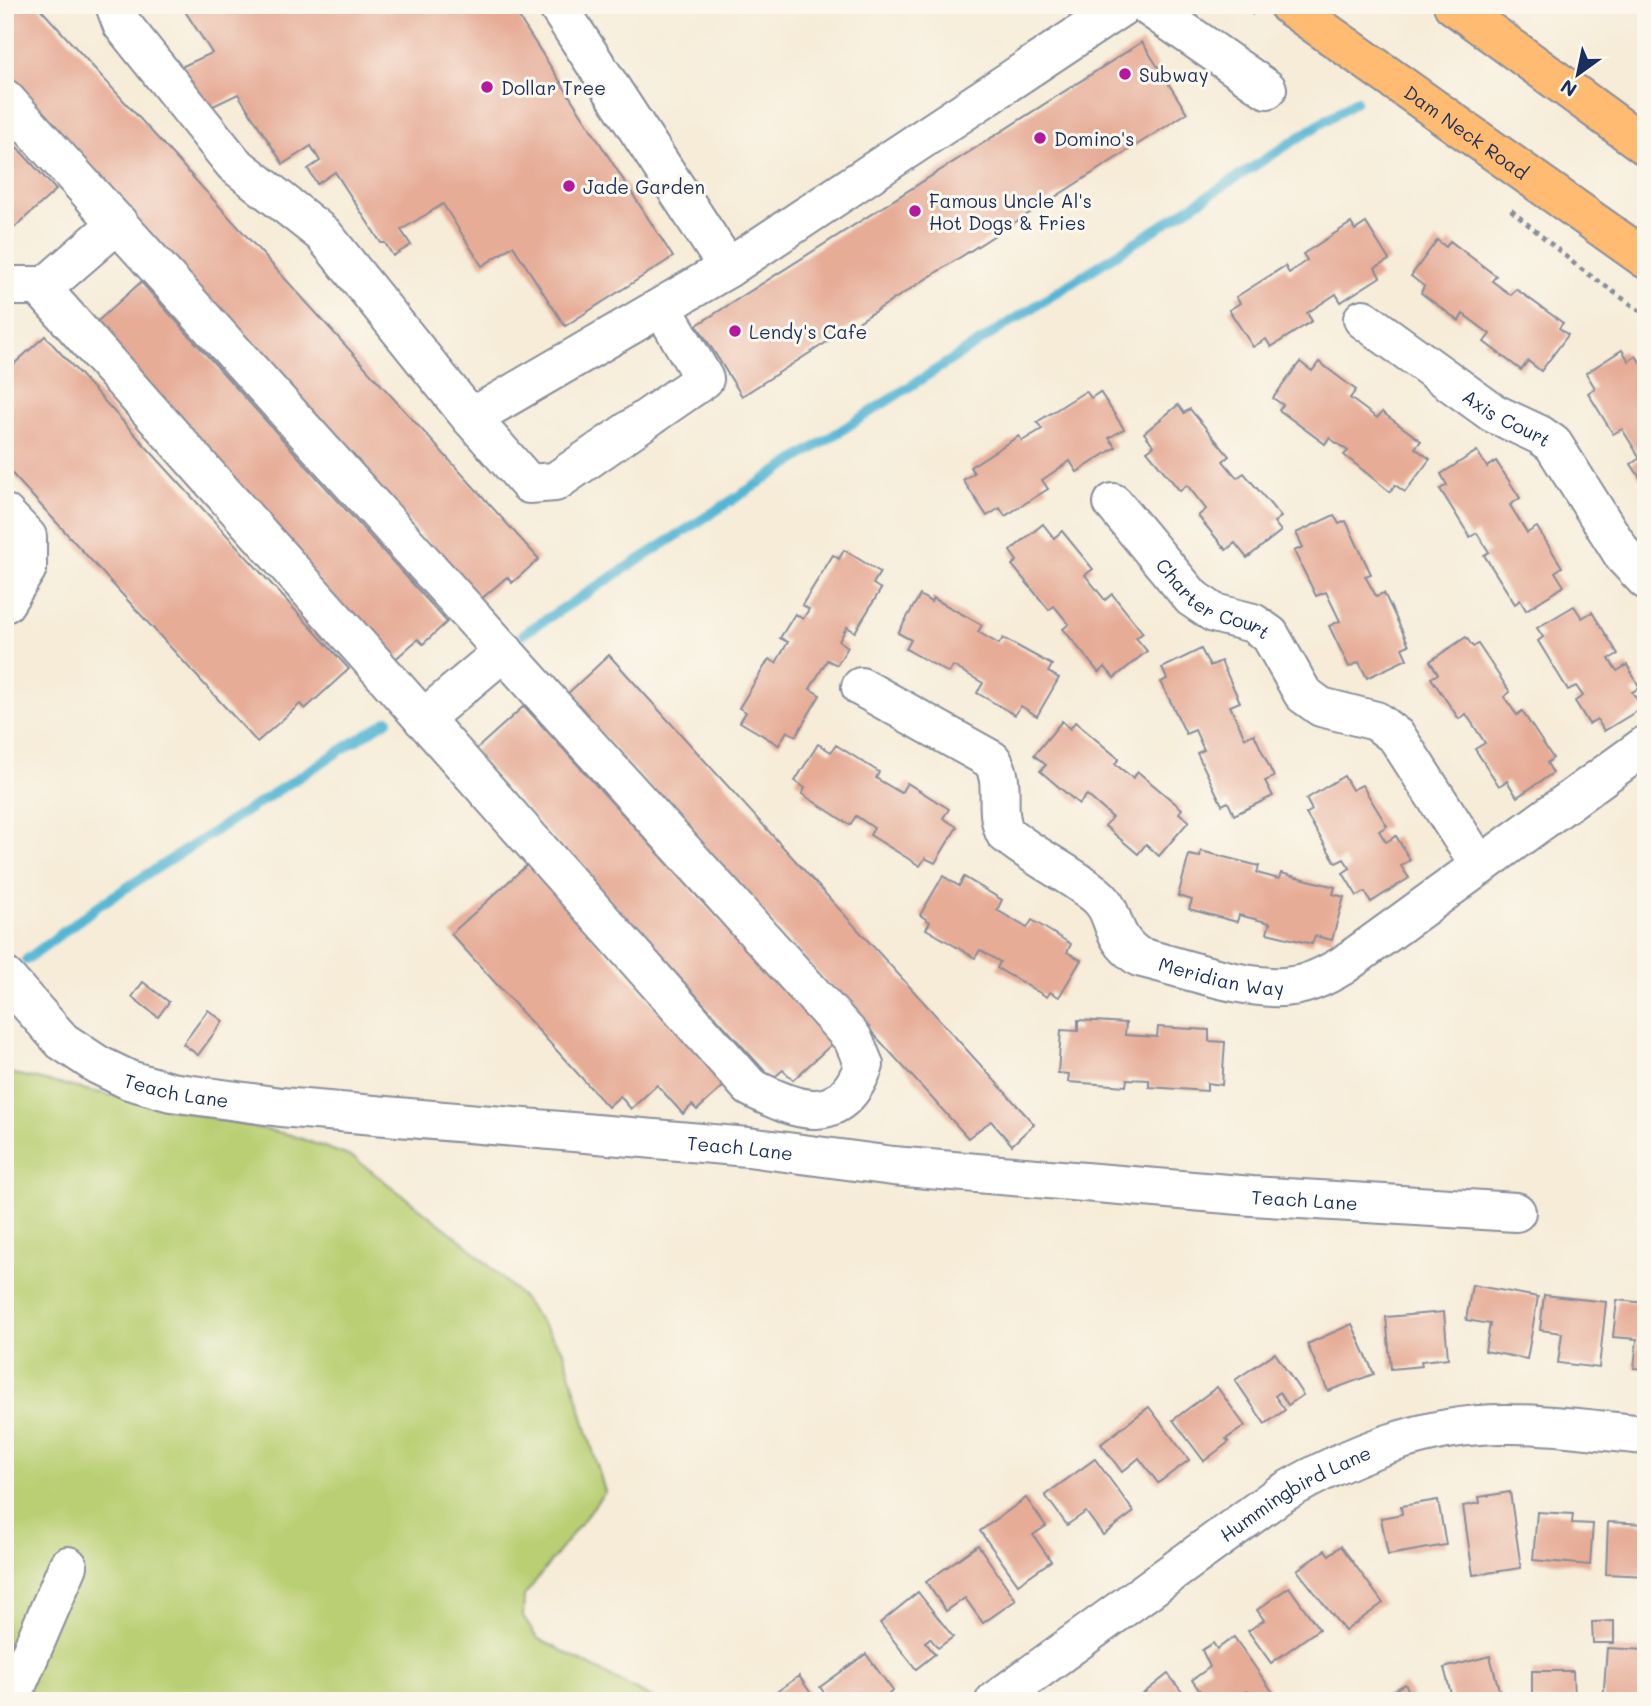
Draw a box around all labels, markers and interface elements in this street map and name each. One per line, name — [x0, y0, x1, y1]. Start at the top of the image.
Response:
north arrow — [1542, 38, 1612, 108]
place label: Subway — [1139, 62, 1209, 87]
marker: Subway — [1117, 66, 1133, 82]
text: N — [1556, 74, 1581, 103]
place label: Dollar Tree — [501, 75, 606, 100]
marker: Dollar Tree — [479, 79, 495, 95]
street label: Dam Neck Road — [1400, 79, 1534, 184]
place label: Domino's — [1054, 126, 1135, 151]
marker: Domino's — [1032, 130, 1048, 146]
place label: Jade Garden — [583, 174, 705, 199]
marker: Jade Garden — [561, 178, 577, 194]
place label: Famous Uncle Al's Hot Dogs & Fries — [929, 188, 1092, 235]
marker: Famous Uncle Al's Hot Dogs & Fries — [907, 203, 923, 219]
place label: Lendy's Cafe — [749, 319, 867, 344]
marker: Lendy's Cafe — [727, 323, 743, 339]
street label: Axis Court — [1458, 383, 1556, 452]
street label: Charter Court — [1151, 552, 1276, 644]
street label: Meridian Way — [1156, 950, 1284, 1000]
street label: Teach Lane — [121, 1067, 230, 1112]
street label: Teach Lane — [686, 1129, 795, 1165]
street label: Teach Lane — [1251, 1183, 1358, 1215]
street label: Hummingbird Lane — [1215, 1439, 1374, 1547]

